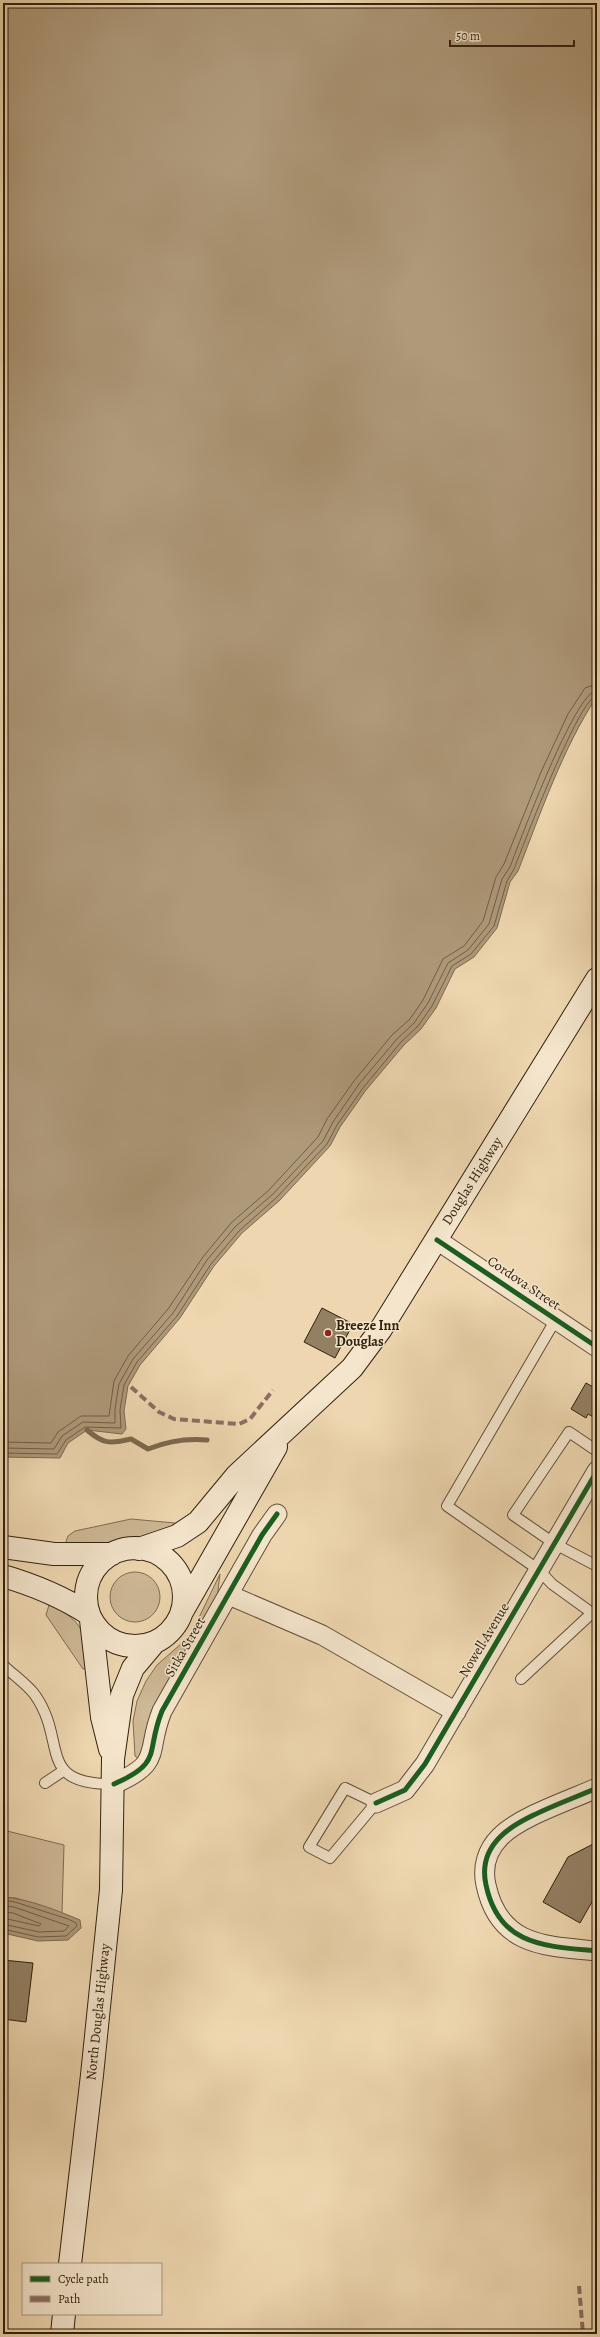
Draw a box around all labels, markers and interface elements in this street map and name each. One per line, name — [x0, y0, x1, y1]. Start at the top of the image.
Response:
scale bar — [450, 22, 574, 48]
text: 50 m — [456, 28, 480, 44]
street label: Douglas Highway — [437, 1133, 507, 1229]
street label: Cordova Street — [484, 1251, 565, 1315]
place label: Breeze Inn Douglas — [336, 1316, 399, 1351]
marker: Breeze Inn Douglas — [323, 1328, 333, 1338]
street label: Nowell Avenue — [454, 1599, 514, 1681]
street label: Sitka Street — [160, 1613, 210, 1680]
street label: North Douglas Highway — [81, 1942, 115, 2081]
legend — [22, 2263, 162, 2315]
text: Cycle path — [58, 2271, 109, 2287]
text: Path — [58, 2291, 81, 2307]

